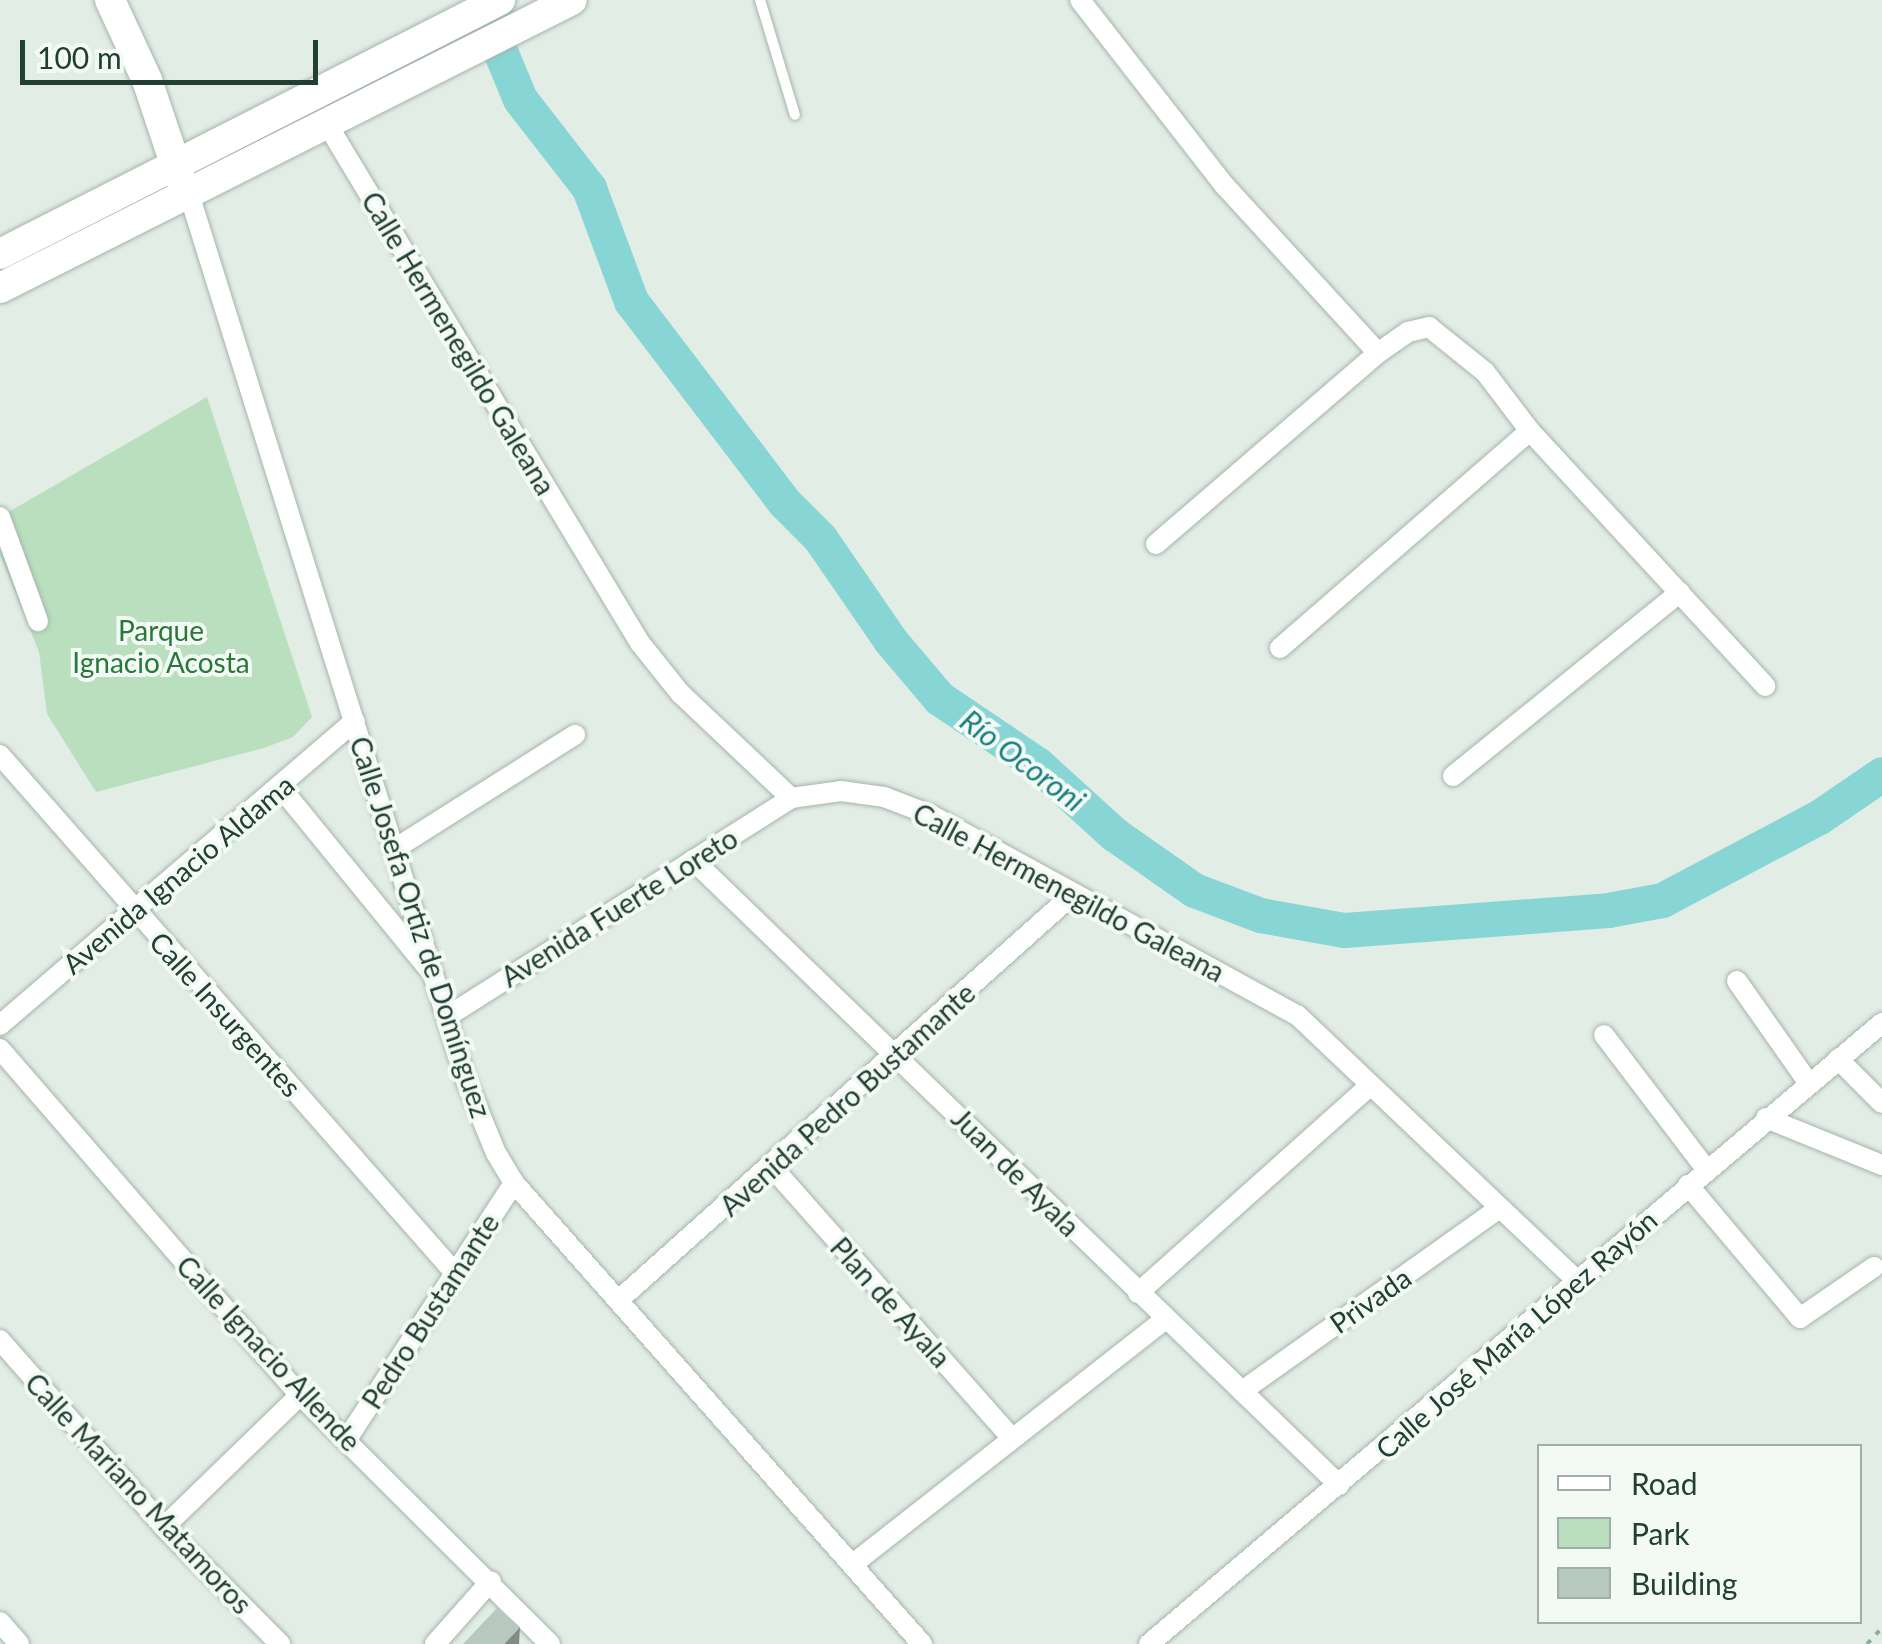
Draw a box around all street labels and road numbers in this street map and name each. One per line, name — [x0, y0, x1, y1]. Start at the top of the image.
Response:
street label: Calle Hermenegildo Galeana — [355, 185, 563, 501]
street label: Calle Josefa Ortiz de Domínguez — [343, 732, 499, 1122]
street label: Avenida Ignacio Aldama — [55, 767, 301, 981]
street label: Calle Hermenegildo Galeana — [908, 796, 1230, 988]
street label: Avenida Fuerte Loreto — [495, 821, 743, 993]
street label: Calle Insurgentes — [143, 925, 309, 1103]
street label: Avenida Pedro Bustamante — [713, 976, 981, 1222]
street label: Juan de Ayala — [945, 1101, 1087, 1243]
street label: Calle José María López Rayón — [1368, 1202, 1664, 1466]
street label: Pedro Bustamante — [354, 1207, 506, 1415]
street label: Plan de Ayala — [824, 1230, 958, 1374]
street label: Calle Ignacio Allende — [170, 1248, 368, 1458]
street label: Privada — [1323, 1260, 1417, 1340]
street label: Calle Mariano Matamoros — [19, 1366, 259, 1620]

